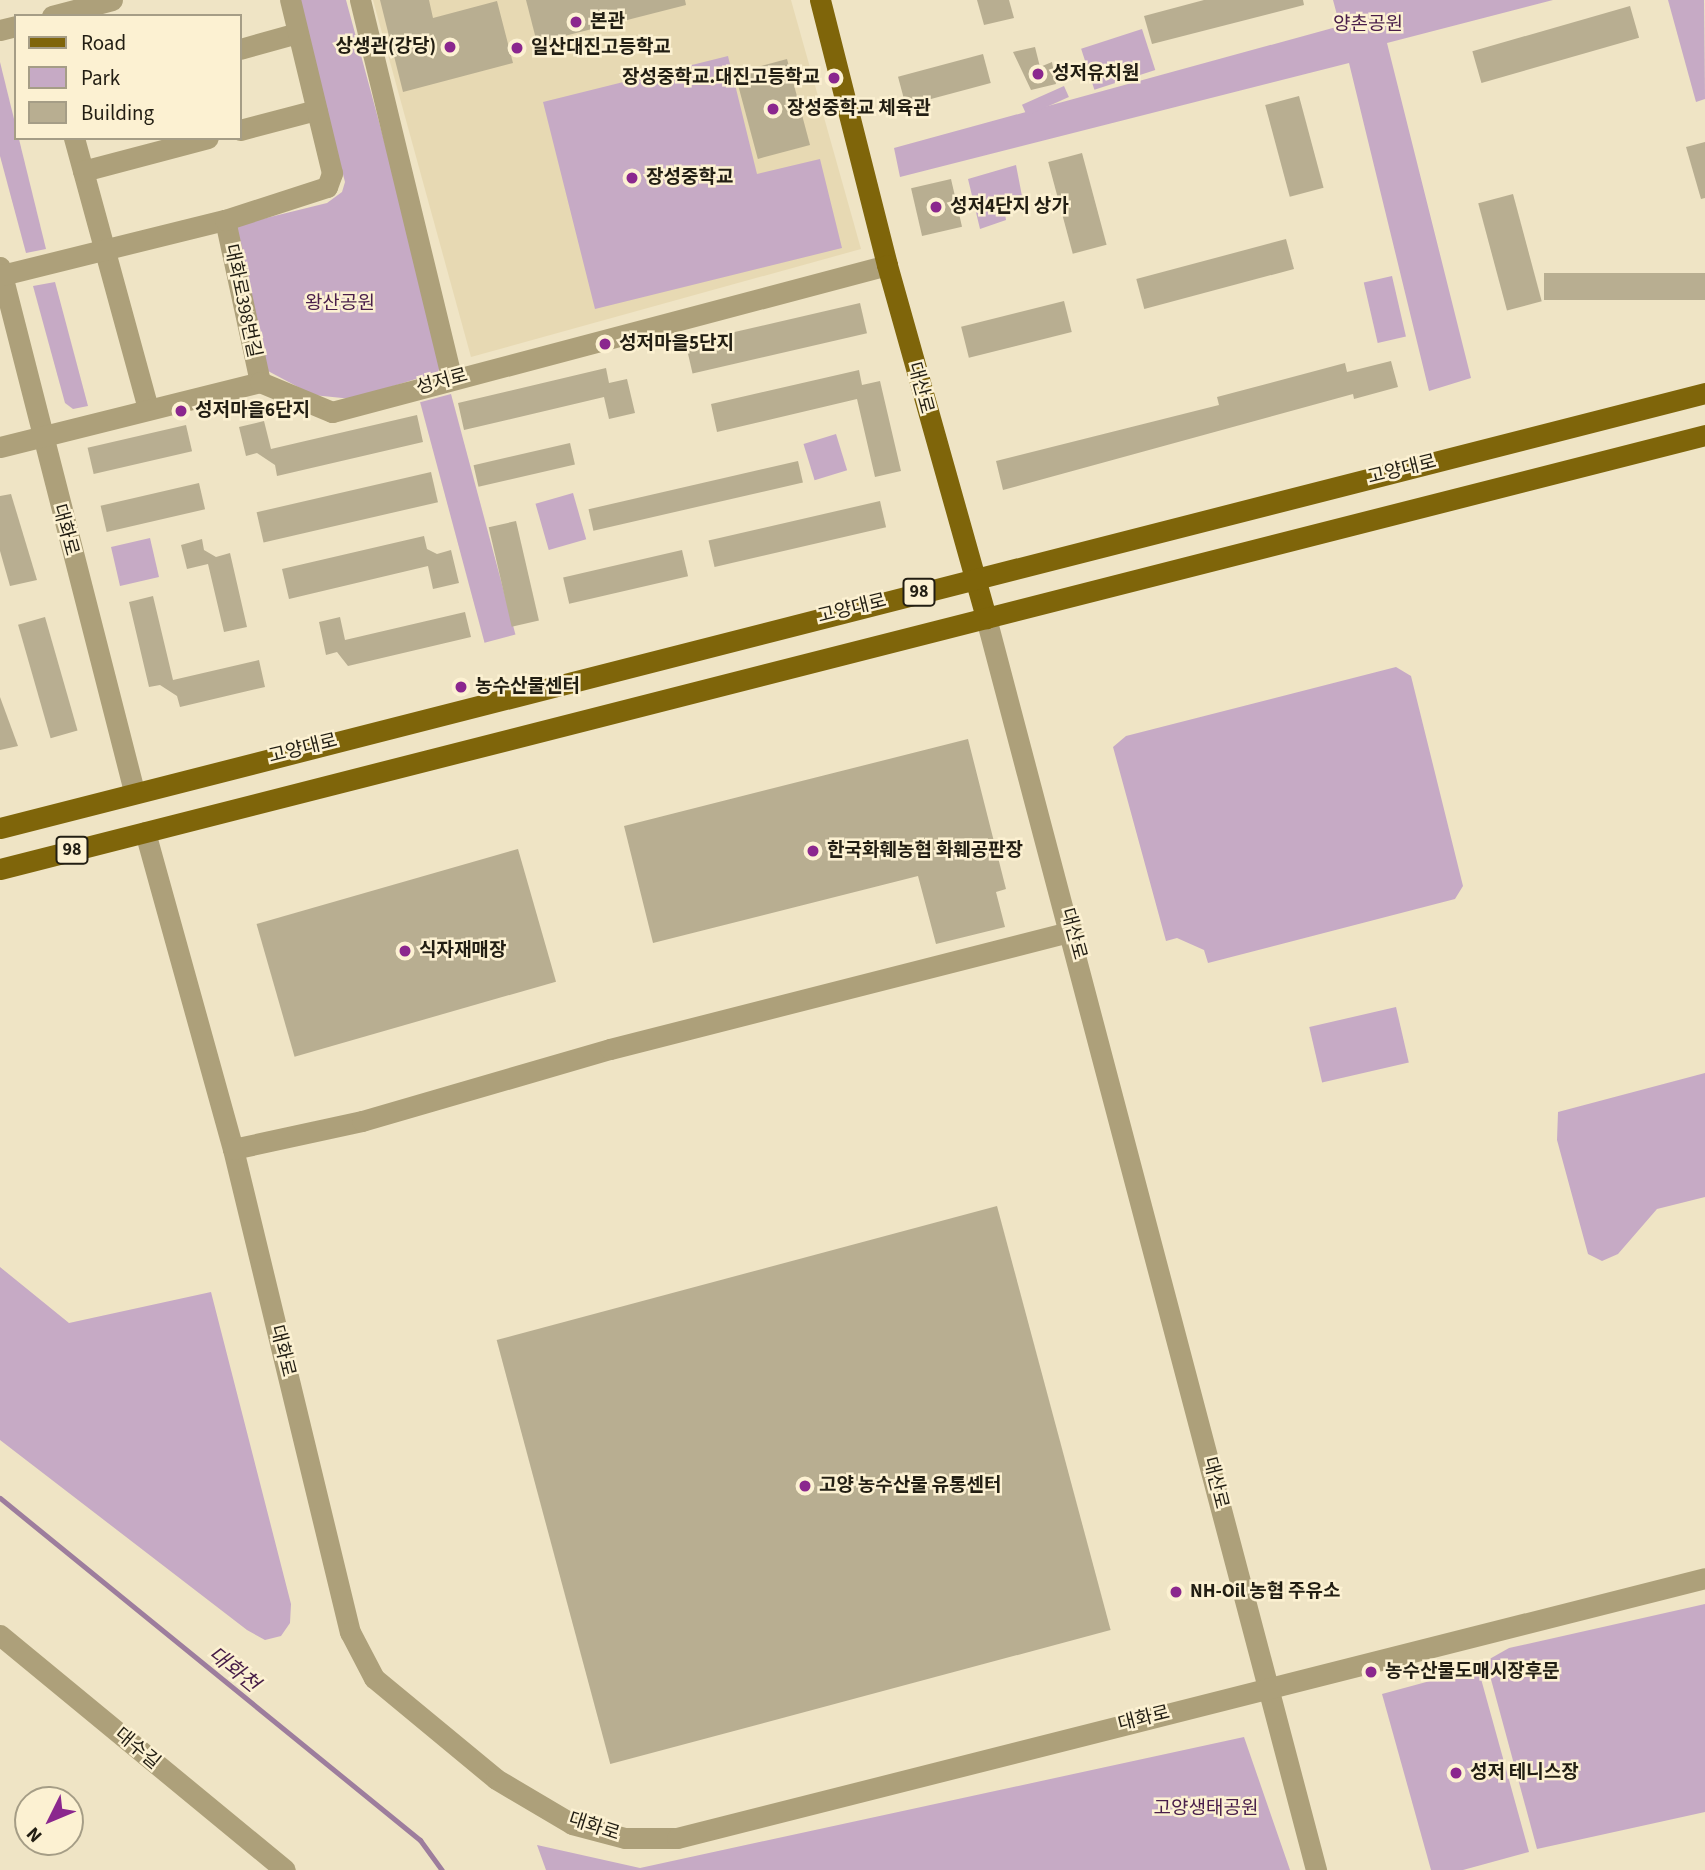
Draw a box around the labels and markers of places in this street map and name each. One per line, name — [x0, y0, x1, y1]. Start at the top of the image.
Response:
place label: 본관 — [590, 11, 625, 33]
marker: 본관 — [568, 14, 584, 30]
place label: 상생관(강당) — [336, 36, 436, 58]
place label: 일산대진고등학교 — [531, 37, 671, 59]
marker: 상생관(강당) — [442, 39, 458, 55]
marker: 일산대진고등학교 — [509, 40, 525, 56]
place label: 성저유치원 — [1052, 63, 1139, 85]
marker: 성저유치원 — [1030, 66, 1046, 82]
place label: 장성중학교.대진고등학교 — [622, 67, 820, 89]
marker: 장성중학교.대진고등학교 — [826, 70, 842, 86]
place label: 장성중학교 체육관 — [787, 98, 931, 120]
marker: 장성중학교 체육관 — [765, 101, 781, 117]
place label: 장성중학교 — [646, 167, 733, 189]
marker: 장성중학교 — [624, 170, 640, 186]
place label: 성저4단지 상가 — [950, 196, 1069, 218]
marker: 성저4단지 상가 — [928, 199, 944, 215]
place label: 성저마을5단지 — [619, 333, 734, 355]
marker: 성저마을5단지 — [597, 336, 613, 352]
place label: 성저마을6단지 — [195, 400, 310, 422]
marker: 성저마을6단지 — [173, 403, 189, 419]
place label: 농수산물센터 — [475, 676, 580, 698]
marker: 농수산물센터 — [453, 679, 469, 695]
place label: 한국화훼농협 화훼공판장 — [827, 840, 1023, 862]
marker: 한국화훼농협 화훼공판장 — [805, 843, 821, 859]
place label: 식자재매장 — [419, 940, 506, 962]
marker: 식자재매장 — [397, 943, 413, 959]
place label: 고양 농수산물 유통센터 — [819, 1475, 1001, 1497]
marker: 고양 농수산물 유통센터 — [797, 1478, 813, 1494]
place label: NH-Oil 농협 주유소 — [1190, 1581, 1340, 1603]
marker: NH-Oil 농협 주유소 — [1168, 1584, 1184, 1600]
place label: 농수산물도매시장후문 — [1385, 1661, 1560, 1683]
marker: 농수산물도매시장후문 — [1363, 1664, 1379, 1680]
place label: 성저 테니스장 — [1470, 1762, 1579, 1784]
marker: 성저 테니스장 — [1448, 1765, 1464, 1781]

